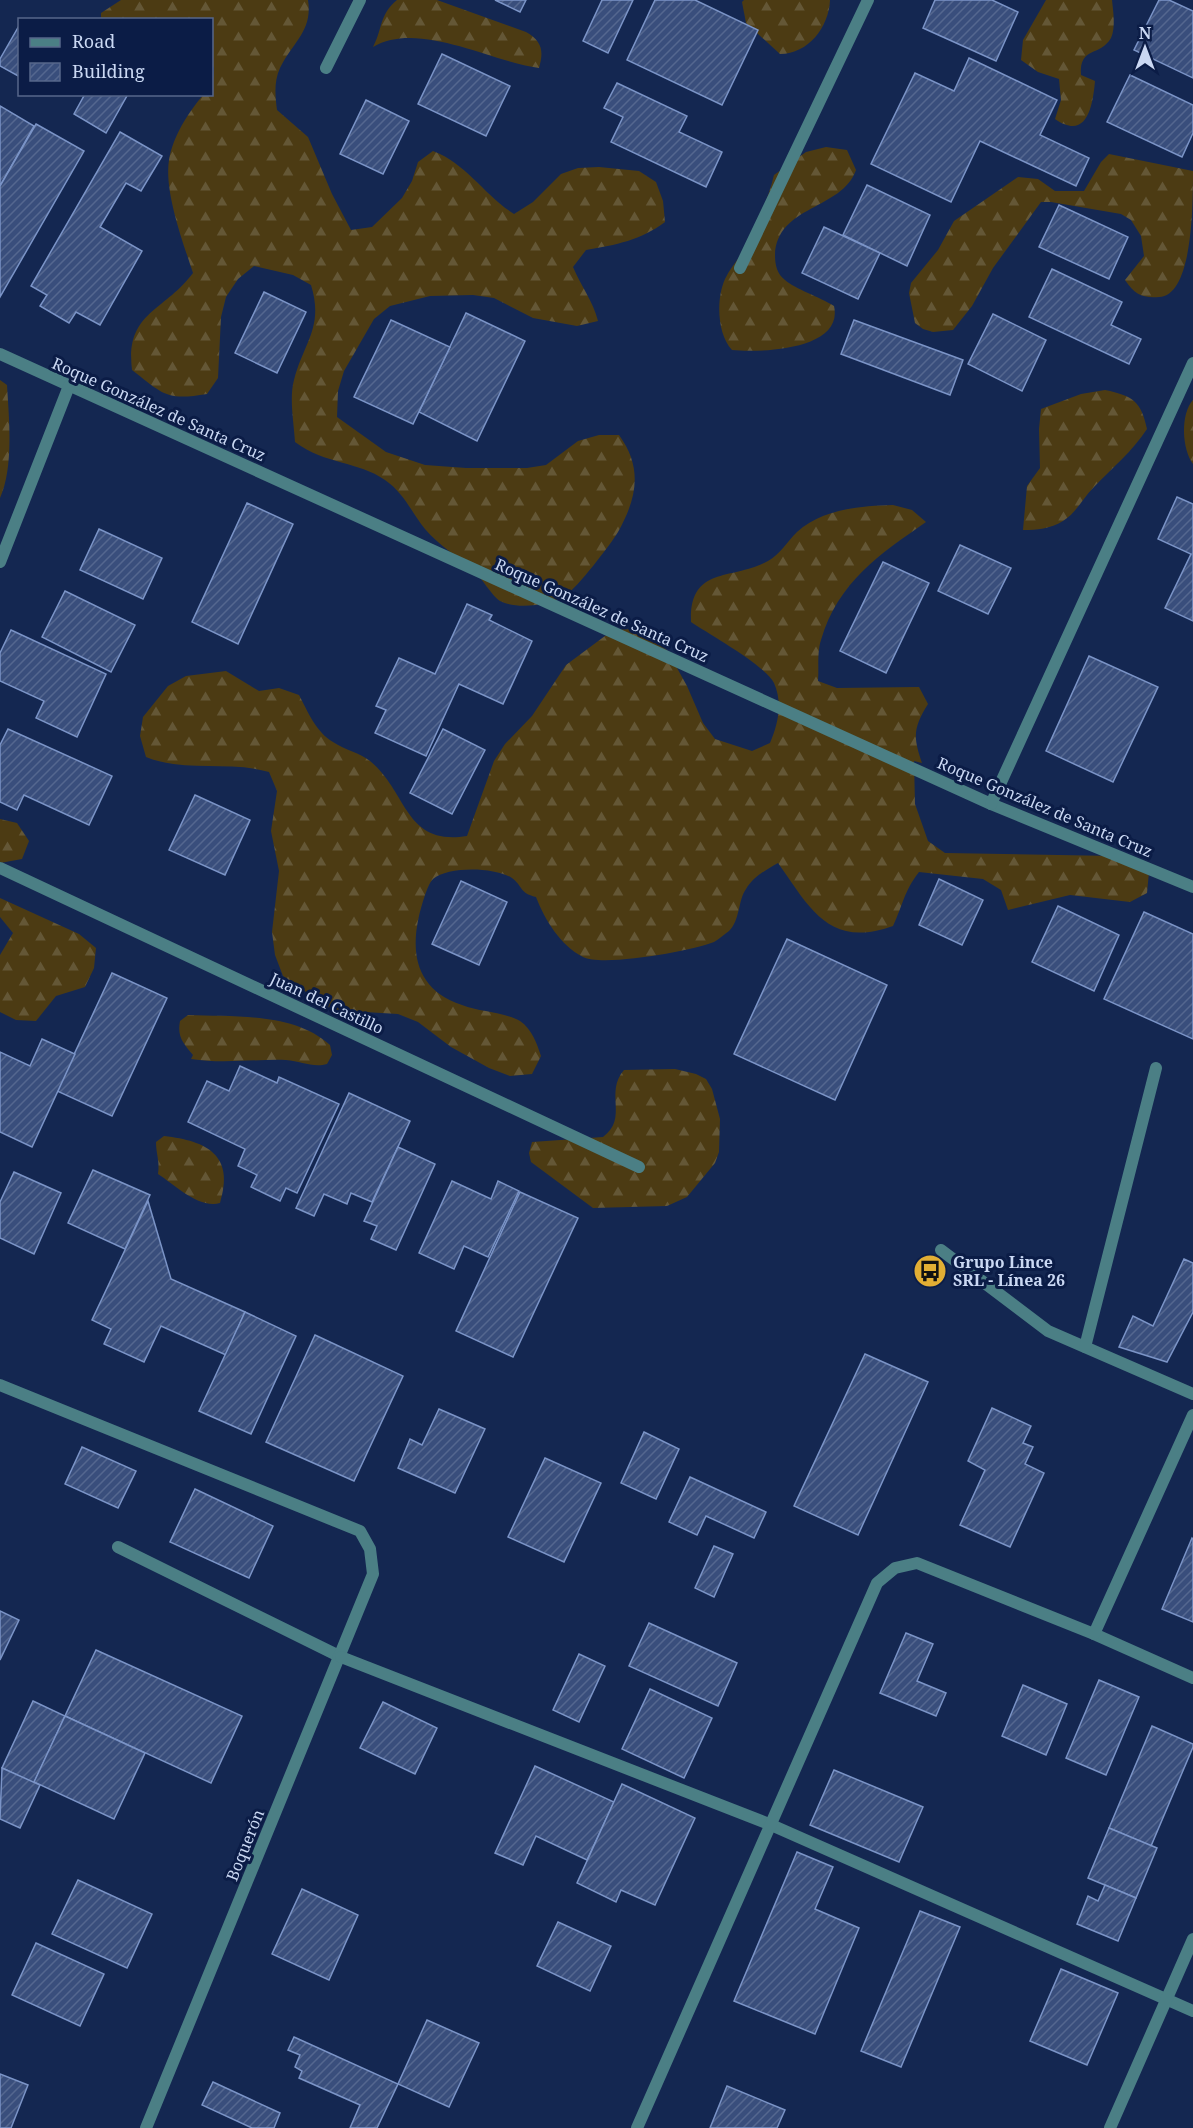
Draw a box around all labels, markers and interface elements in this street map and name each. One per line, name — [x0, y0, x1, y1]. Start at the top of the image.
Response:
legend — [18, 18, 213, 96]
north arrow — [1115, 18, 1175, 78]
text: N — [1139, 22, 1152, 44]
text: Road — [72, 29, 115, 53]
text: Building — [72, 59, 145, 83]
street label: Roque González de Santa Cruz — [49, 352, 269, 466]
street label: Roque González de Santa Cruz — [492, 553, 712, 667]
street label: Roque González de Santa Cruz — [934, 752, 1156, 862]
street label: Juan del Castillo — [266, 967, 387, 1039]
place label: Grupo Lince SRL - Línea 26 — [953, 1251, 1065, 1291]
bus stop icon: Grupo Lince SRL - Línea 26 — [912, 1253, 948, 1289]
street label: Boquerón — [221, 1806, 269, 1884]

